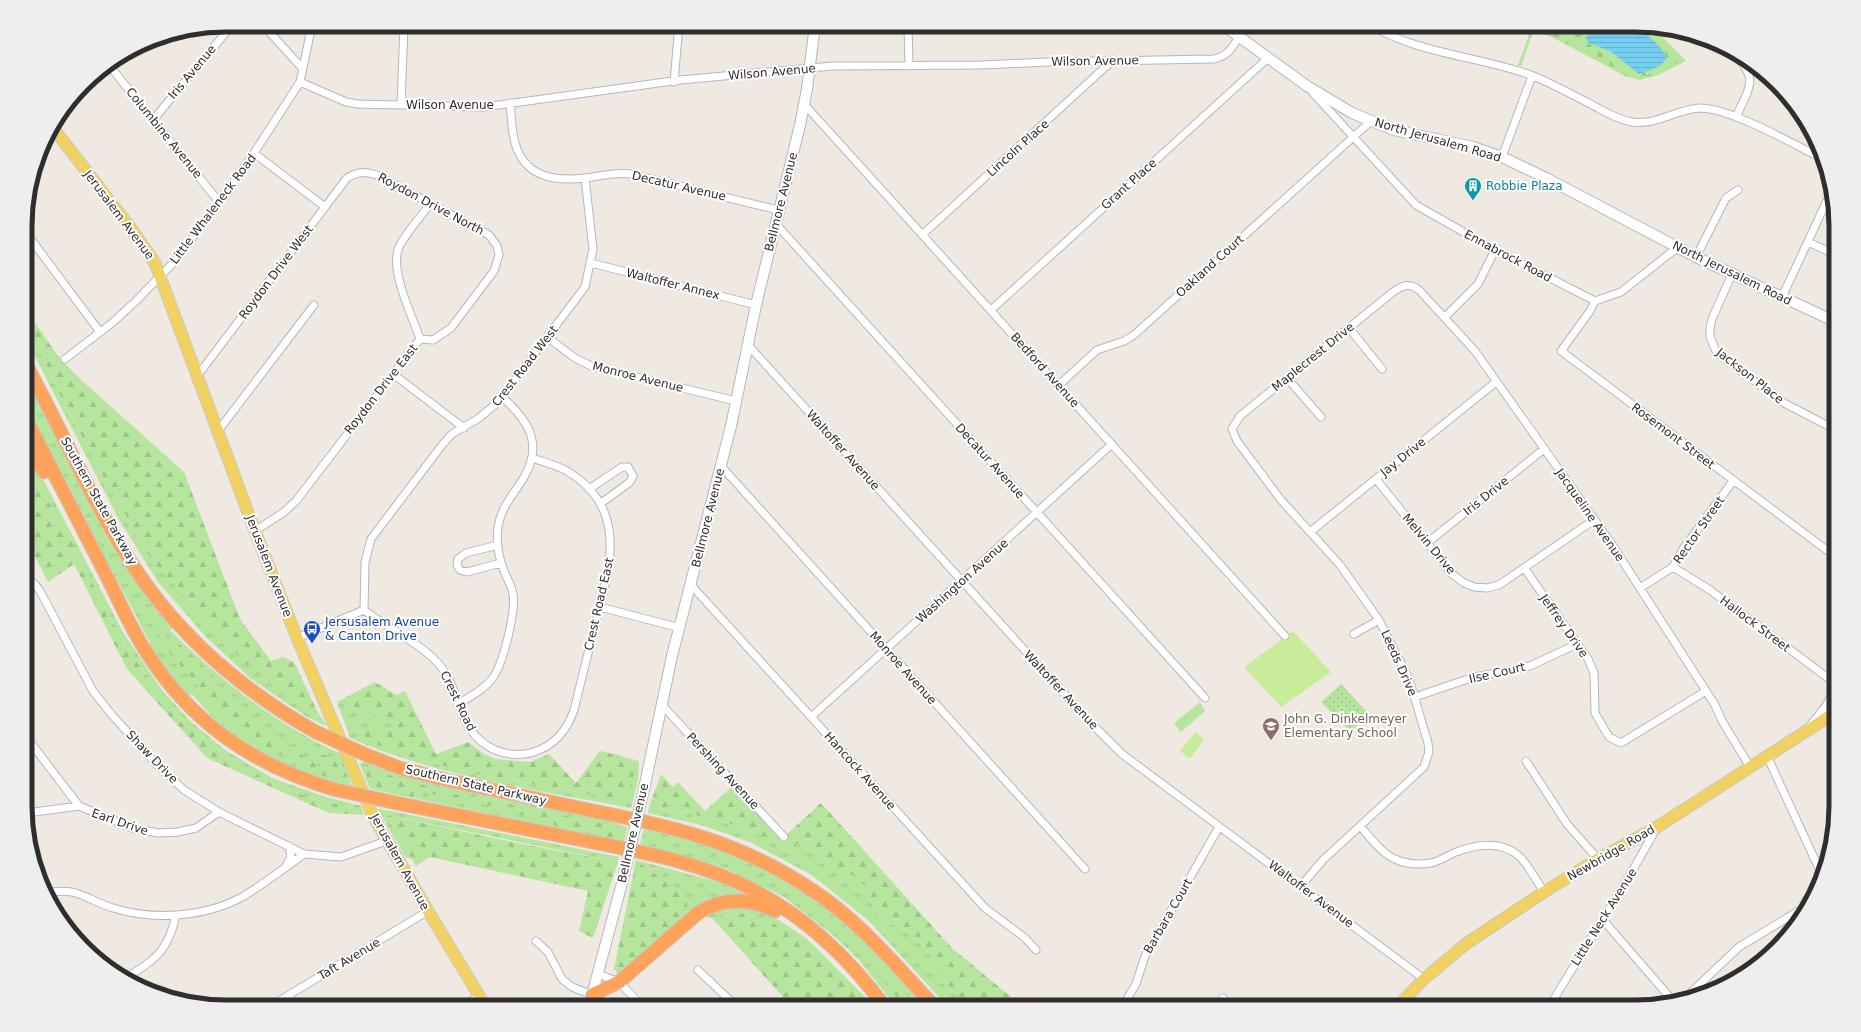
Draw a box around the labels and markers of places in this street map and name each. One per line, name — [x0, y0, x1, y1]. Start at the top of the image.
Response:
building icon: Robbie Plaza — [1463, 176, 1483, 201]
place label: Robbie Plaza — [1486, 179, 1562, 193]
place label: Jersusalem Avenue & Canton Drive — [324, 615, 439, 643]
bus stop icon: Jersusalem Avenue & Canton Drive — [302, 619, 322, 644]
place label: John G. Dinkelmeyer Elementary School — [1283, 712, 1407, 740]
school or university icon: John G. Dinkelmeyer Elementary School — [1261, 716, 1281, 741]

